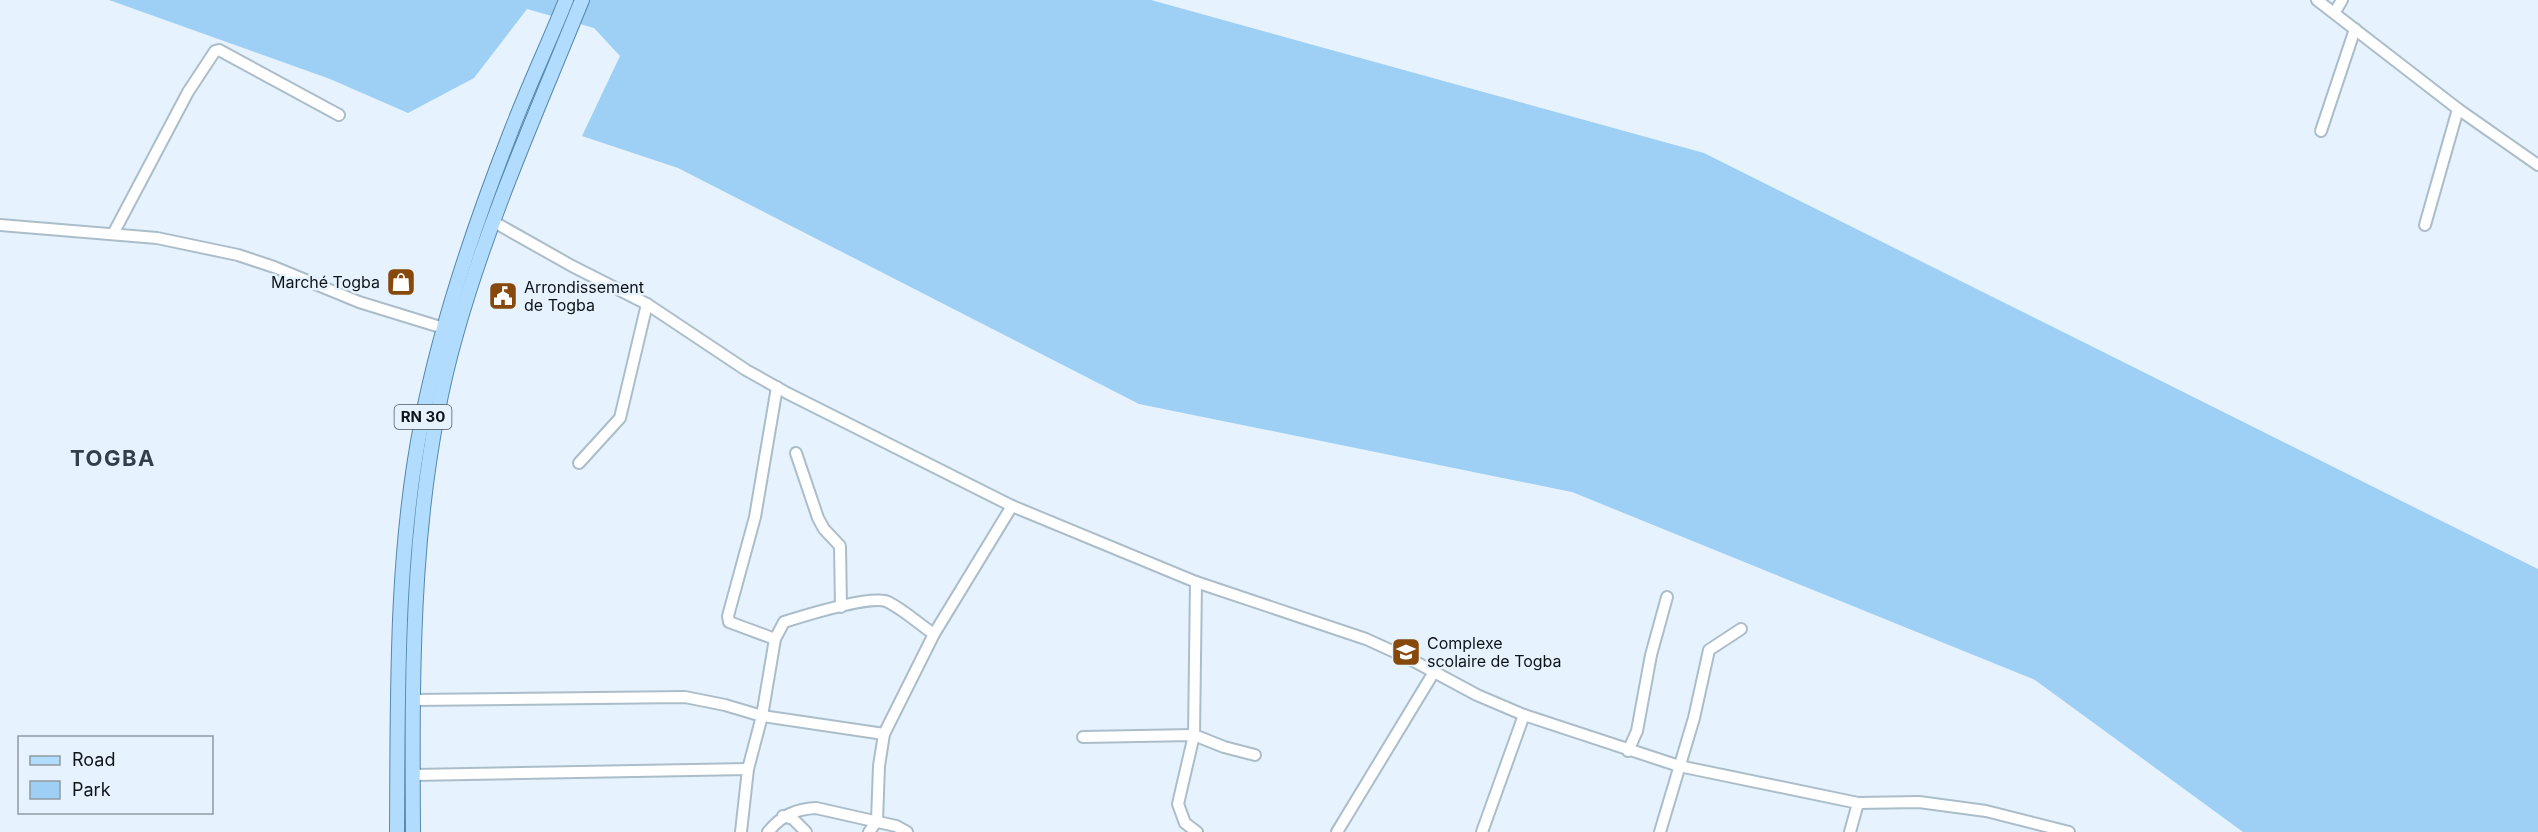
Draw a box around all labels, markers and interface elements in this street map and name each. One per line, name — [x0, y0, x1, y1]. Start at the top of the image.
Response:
shop icon: Marché Togba — [385, 266, 417, 298]
place label: Marché Togba — [271, 272, 380, 292]
place label: Arrondissement de Togba — [524, 277, 644, 315]
public building icon: Arrondissement de Togba — [487, 280, 519, 312]
road number: RN 30 — [394, 405, 452, 429]
district label: TOGBA — [70, 445, 156, 471]
place label: Complexe scolaire de Togba — [1427, 633, 1562, 671]
school or university icon: Complexe scolaire de Togba — [1390, 636, 1422, 668]
legend — [18, 736, 213, 814]
text: Road — [72, 749, 115, 770]
text: Park — [72, 779, 111, 800]

